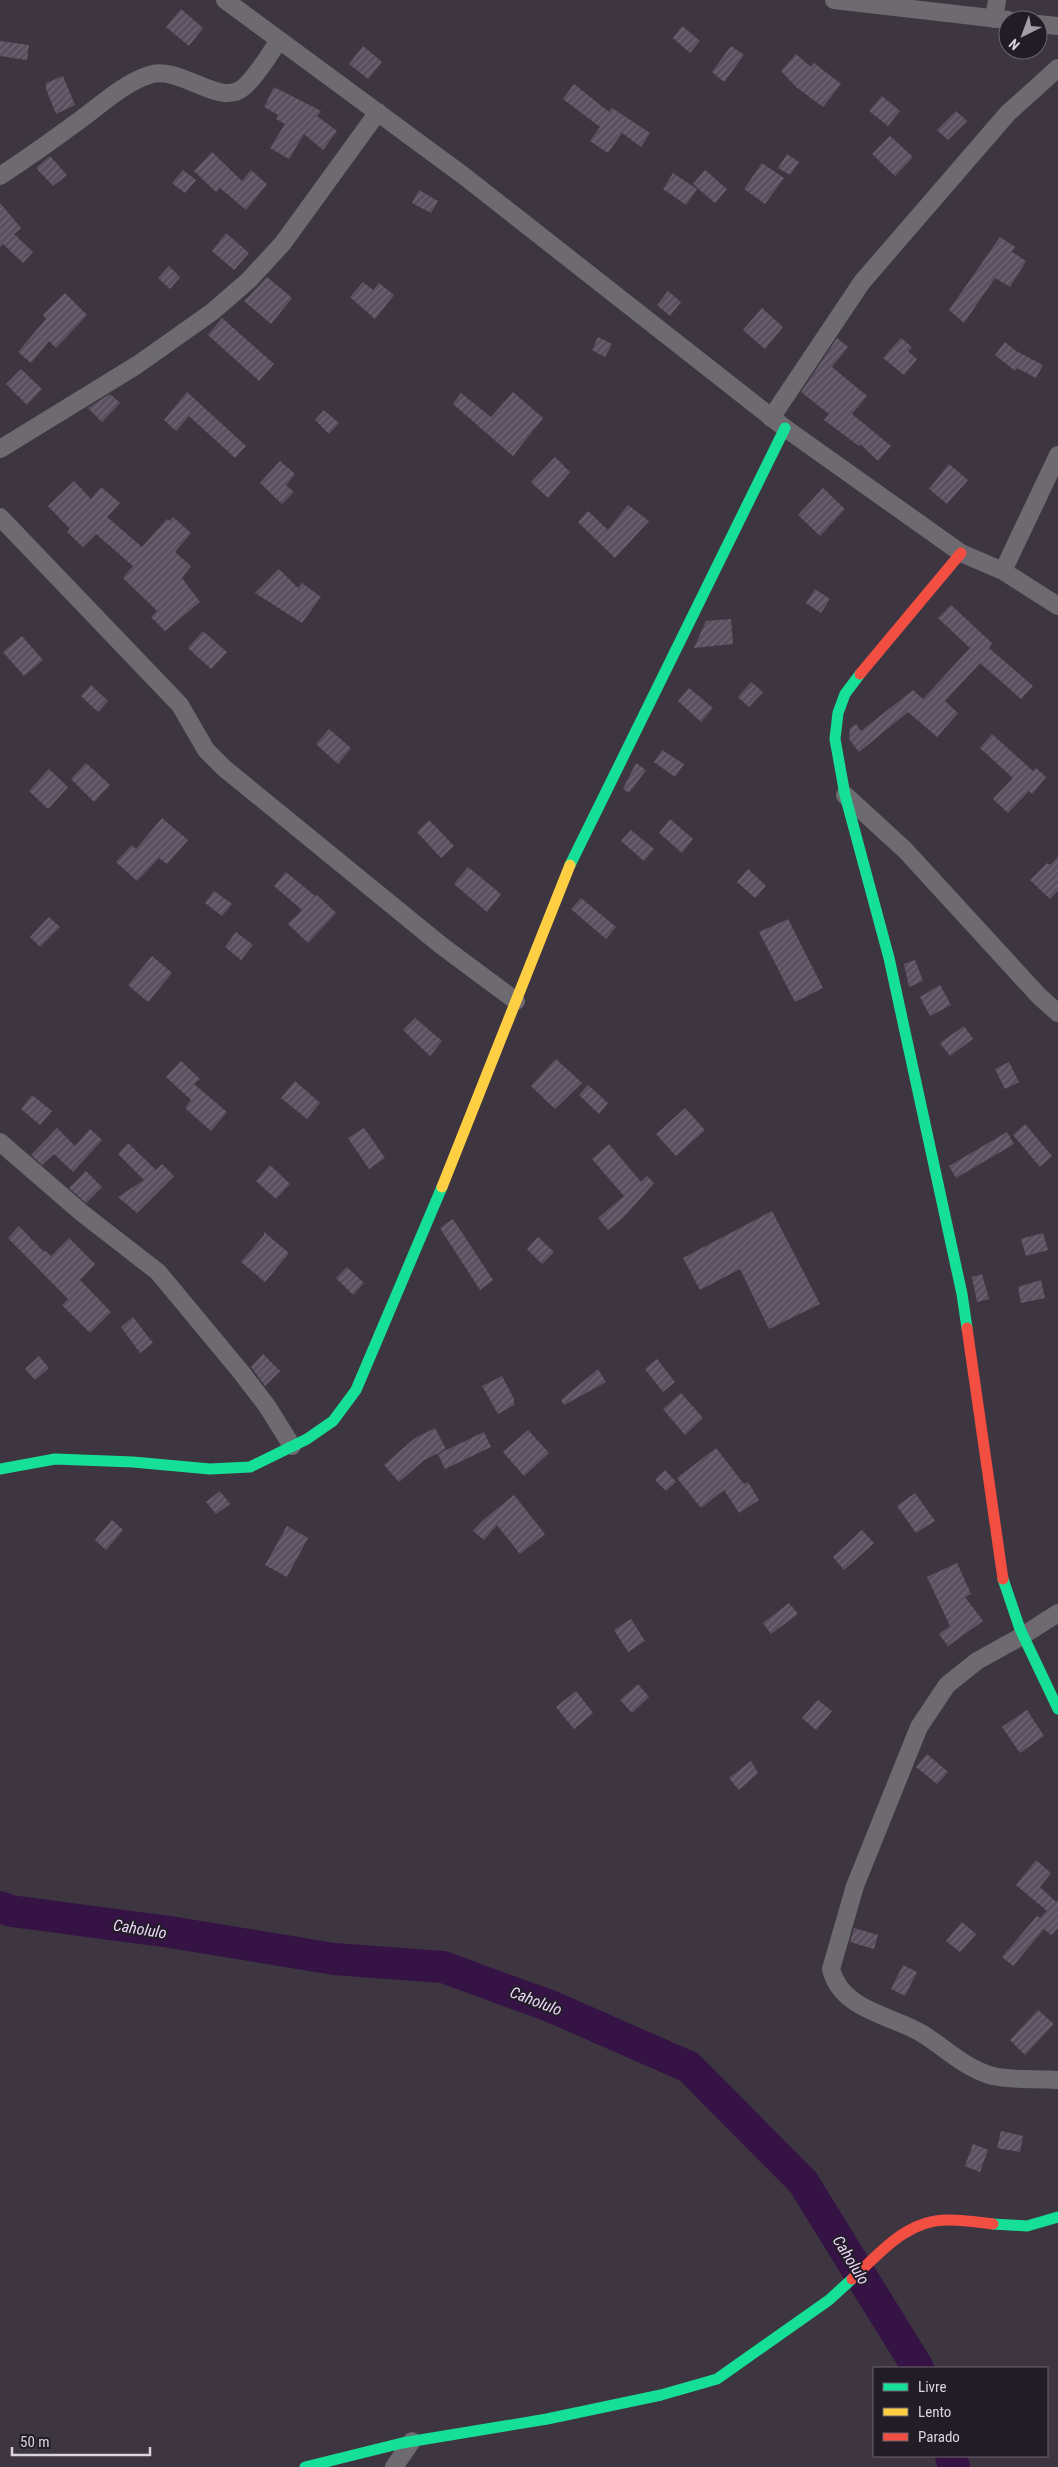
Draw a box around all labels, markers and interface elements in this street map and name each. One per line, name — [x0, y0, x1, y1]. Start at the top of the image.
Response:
north arrow — [998, 10, 1048, 60]
text: N — [1006, 36, 1023, 53]
water label: Caholulo — [112, 1915, 168, 1943]
water label: Caholulo — [507, 1982, 565, 2020]
water label: Caholulo — [829, 2232, 873, 2288]
legend — [873, 2367, 1048, 2457]
text: Livre — [918, 2378, 946, 2396]
text: Lento — [918, 2403, 951, 2421]
scale bar — [12, 2424, 150, 2456]
text: Parado — [918, 2428, 960, 2446]
text: 50 m — [20, 2433, 50, 2451]

